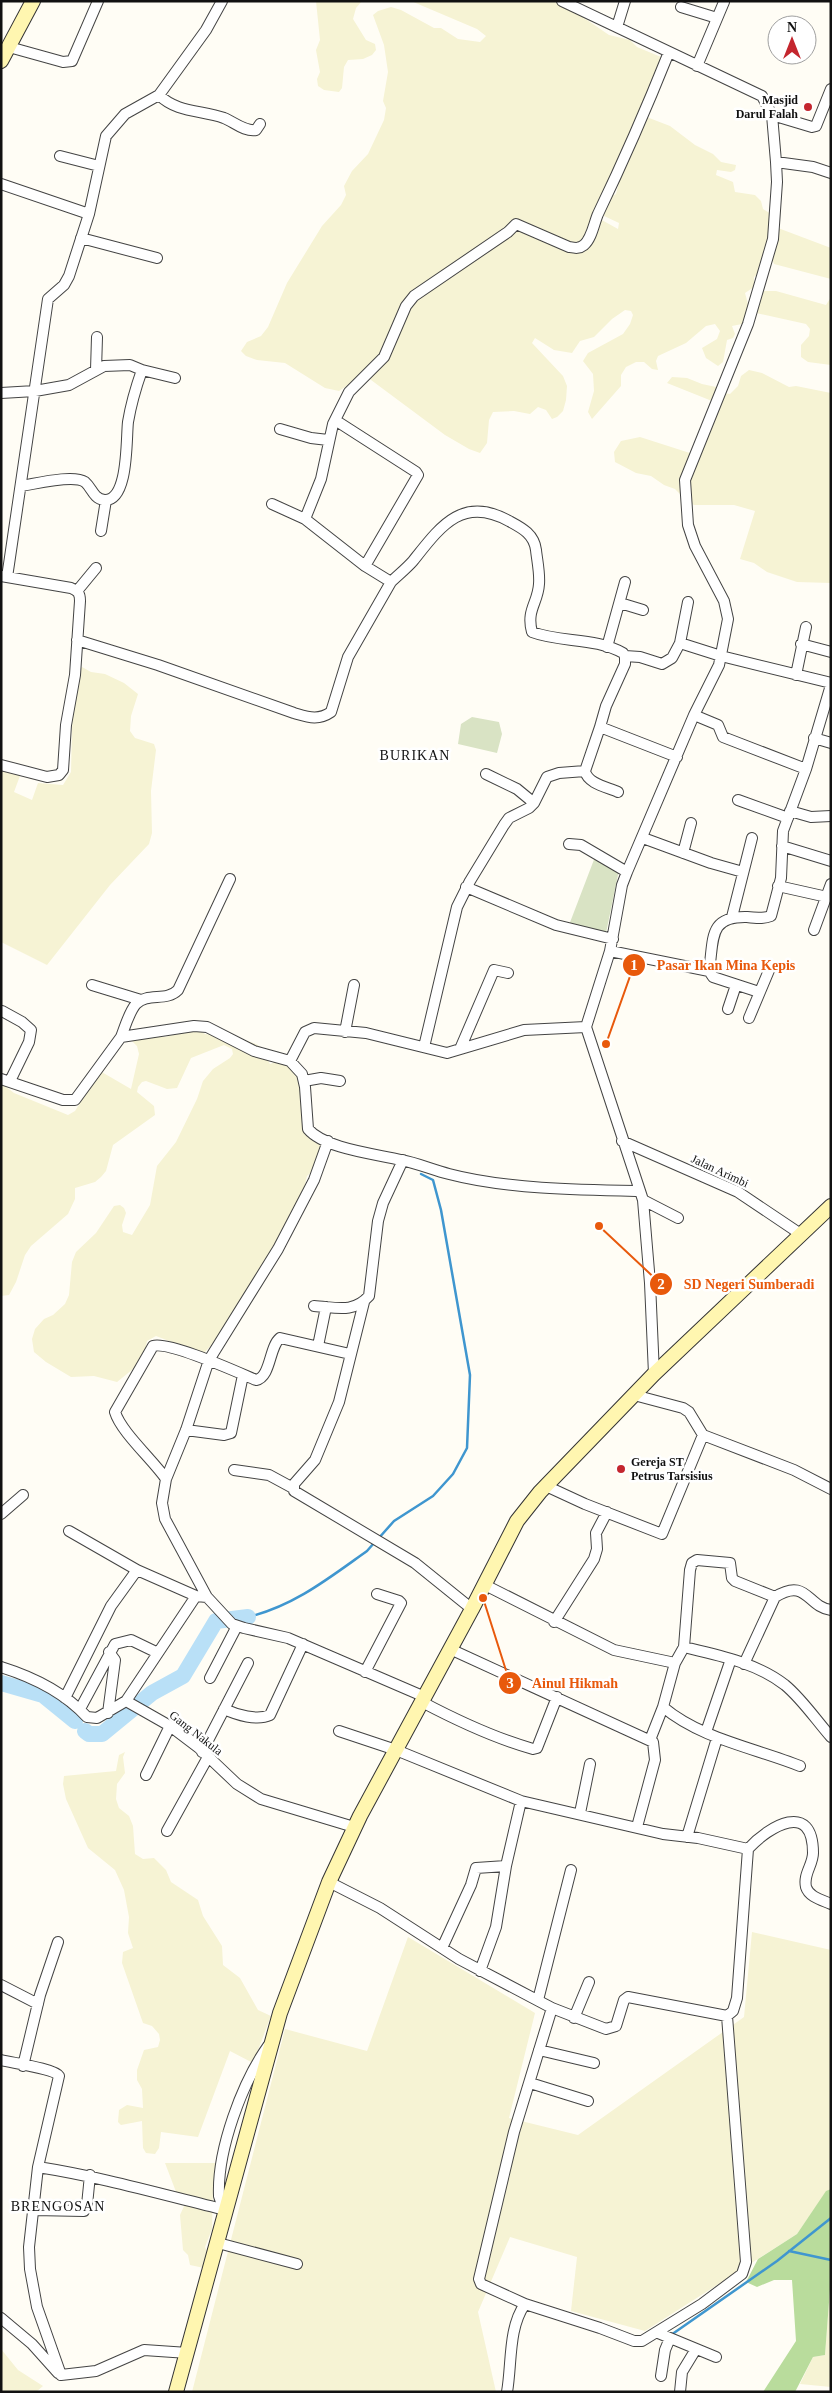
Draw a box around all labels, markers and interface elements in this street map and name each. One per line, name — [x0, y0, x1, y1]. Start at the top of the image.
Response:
north arrow — [767, 15, 817, 65]
text: N — [787, 20, 797, 35]
place label: Masjid Darul Falah — [736, 93, 798, 121]
marker: Masjid Darul Falah — [802, 101, 814, 113]
district label: BURIKAN — [380, 748, 450, 763]
callout: Pasar Ikan Mina Kepis — [621, 950, 805, 979]
text: 1 — [630, 957, 638, 973]
text: Pasar Ikan Mina Kepis — [657, 958, 796, 973]
street label: Jalan Arimbi — [689, 1152, 751, 1191]
callout: SD Negeri Sumberadi — [649, 1269, 825, 1298]
text: 2 — [657, 1276, 665, 1292]
text: SD Negeri Sumberadi — [684, 1277, 814, 1292]
place label: Gereja ST Petrus Tarsisius — [631, 1455, 713, 1483]
marker: Gereja ST Petrus Tarsisius — [615, 1463, 627, 1475]
callout: Ainul Hikmah — [497, 1669, 628, 1698]
text: 3 — [506, 1675, 514, 1691]
text: Ainul Hikmah — [532, 1676, 618, 1691]
street label: Gang Nakula — [167, 1708, 226, 1759]
district label: BRENGOSAN — [11, 2199, 105, 2214]

